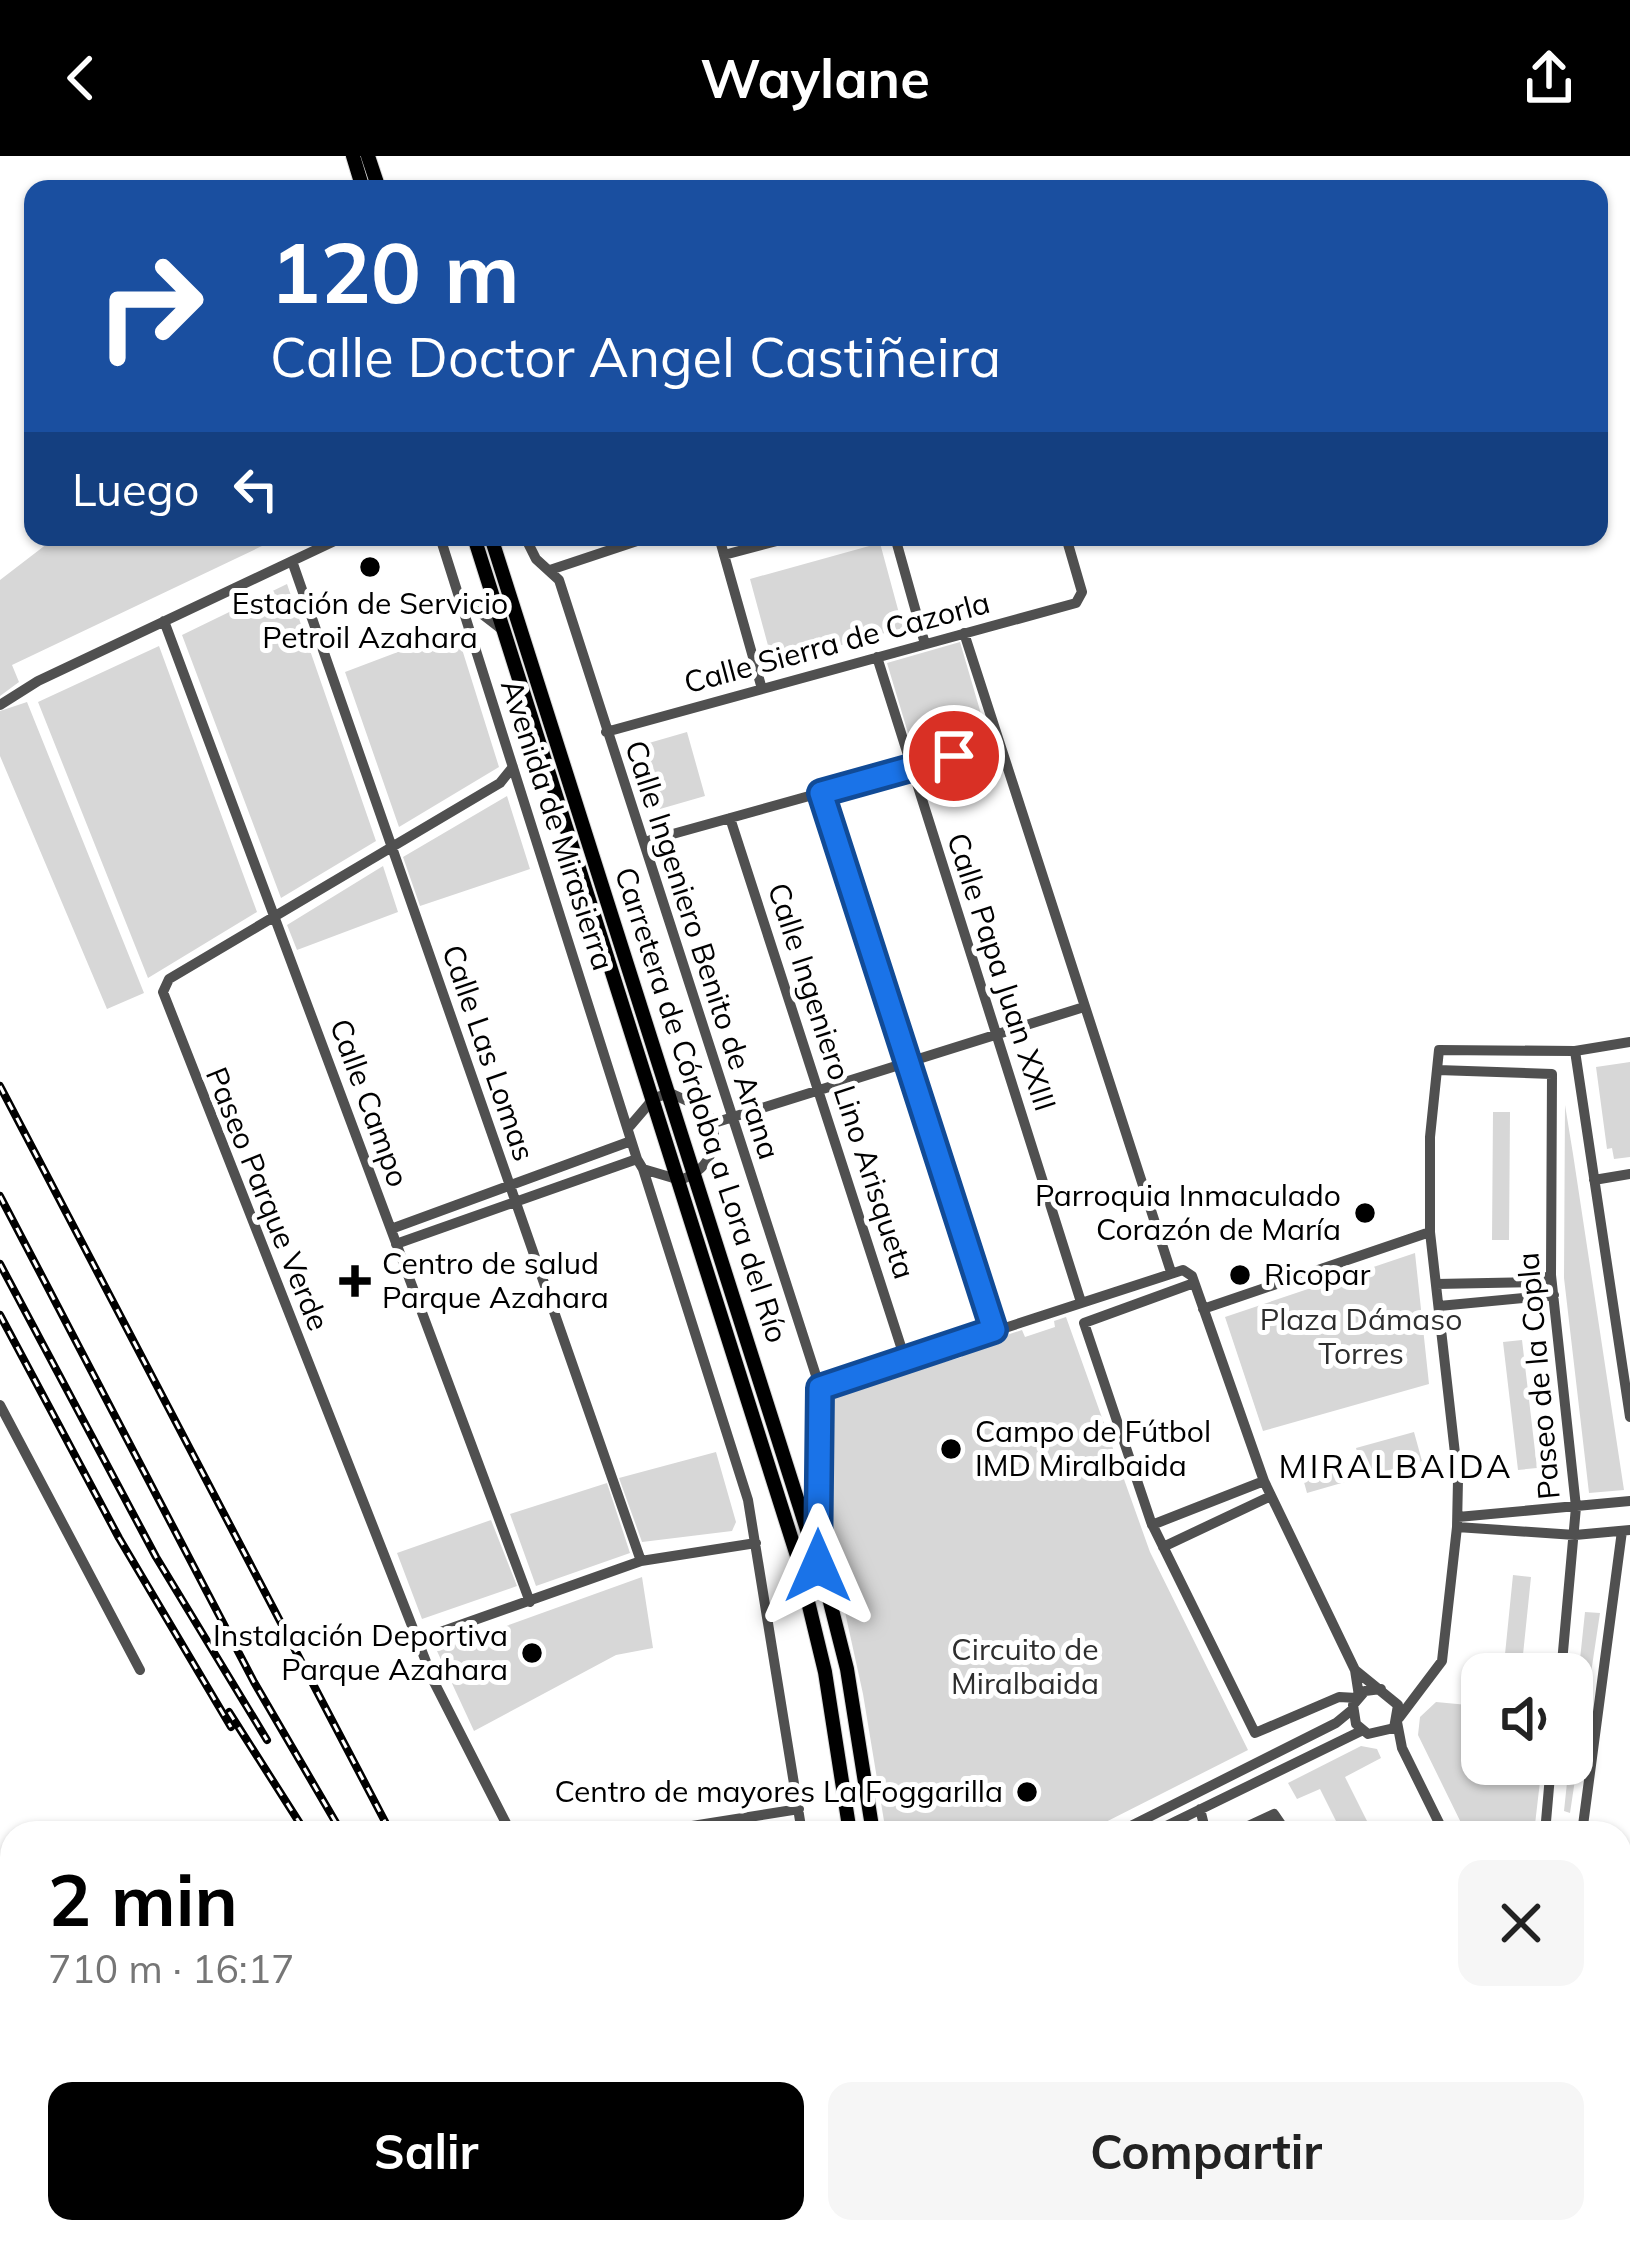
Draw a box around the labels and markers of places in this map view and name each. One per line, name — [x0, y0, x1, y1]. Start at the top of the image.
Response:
marker: Estación de Servicio Petroil Azahara — [357, 554, 383, 580]
place label: Estación de Servicio Petroil Azahara — [232, 584, 508, 656]
pin — [903, 705, 1005, 807]
place label: Parroquia Inmaculado Corazón de María — [1035, 1176, 1341, 1248]
marker: Parroquia Inmaculado Corazón de María — [1352, 1200, 1378, 1226]
place label: Centro de salud Parque Azahara — [382, 1244, 609, 1316]
place label: Ricopar — [1264, 1255, 1371, 1293]
marker: Ricopar — [1227, 1262, 1253, 1288]
marker: Centro de salud Parque Azahara — [339, 1265, 371, 1297]
place label: Campo de Fútbol IMD Miralbaida — [975, 1412, 1211, 1484]
marker: Campo de Fútbol IMD Miralbaida — [938, 1436, 964, 1462]
place label: Instalación Deportiva Parque Azahara — [213, 1616, 508, 1688]
marker: Instalación Deportiva Parque Azahara — [519, 1640, 545, 1666]
place label: Centro de mayores La Foggarilla — [554, 1772, 1003, 1810]
marker: Centro de mayores La Foggarilla — [1014, 1779, 1040, 1805]

